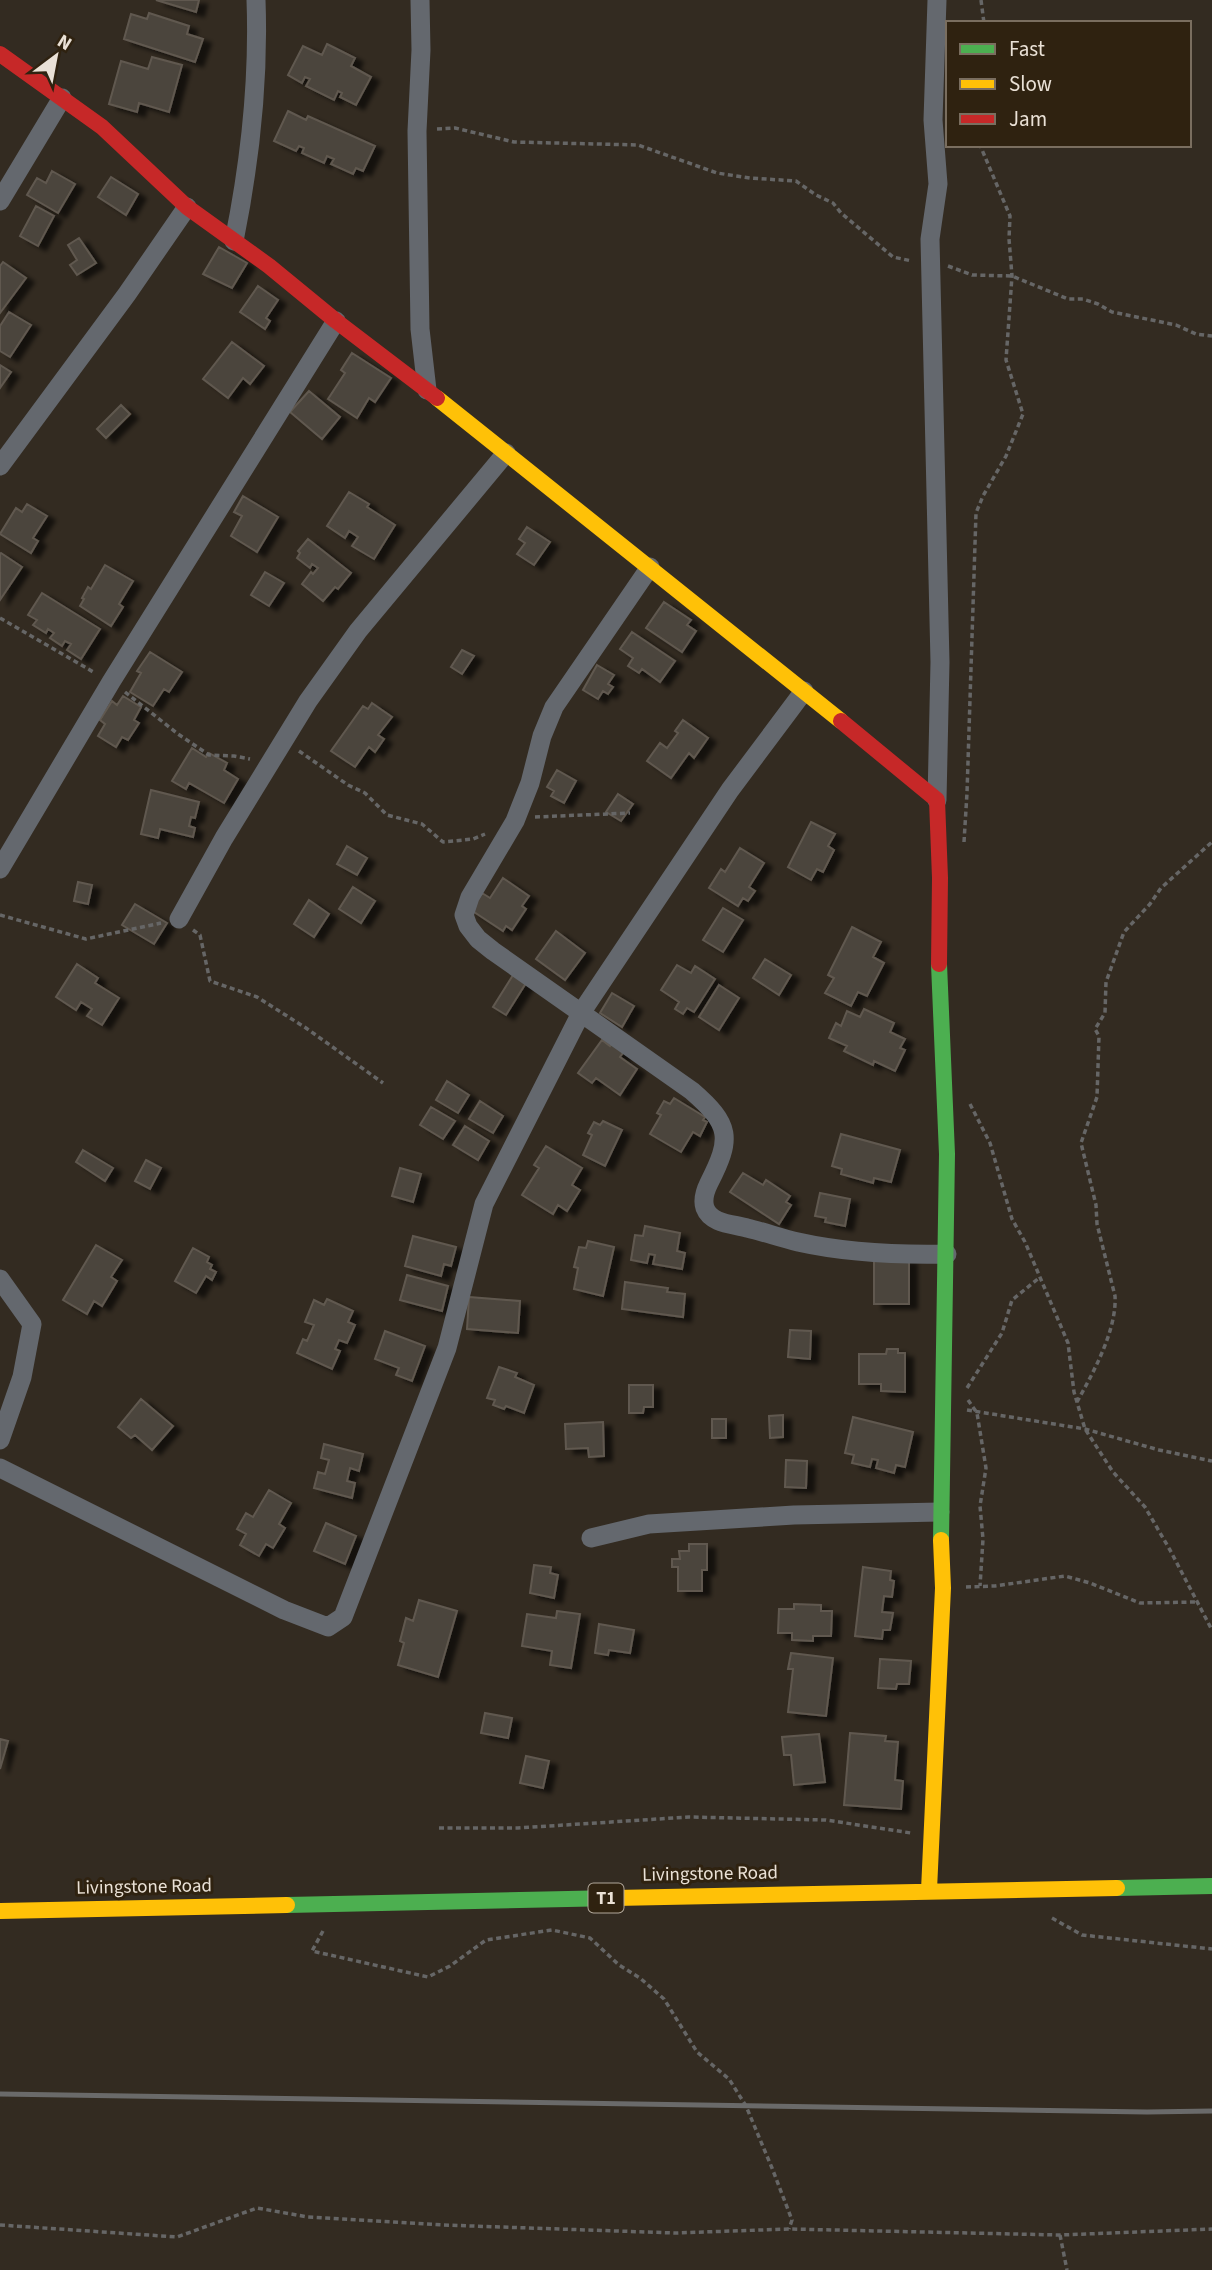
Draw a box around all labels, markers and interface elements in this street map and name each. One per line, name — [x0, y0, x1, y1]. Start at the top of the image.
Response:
north arrow — [21, 21, 91, 91]
legend — [946, 21, 1191, 147]
text: N — [52, 28, 77, 58]
text: Fast — [1009, 34, 1045, 64]
text: Slow — [1009, 69, 1052, 99]
text: Jam — [1009, 104, 1047, 134]
street label: Livingstone Road — [642, 1859, 778, 1889]
street label: Livingstone Road — [76, 1872, 212, 1902]
road number: T1 — [588, 1884, 624, 1912]

